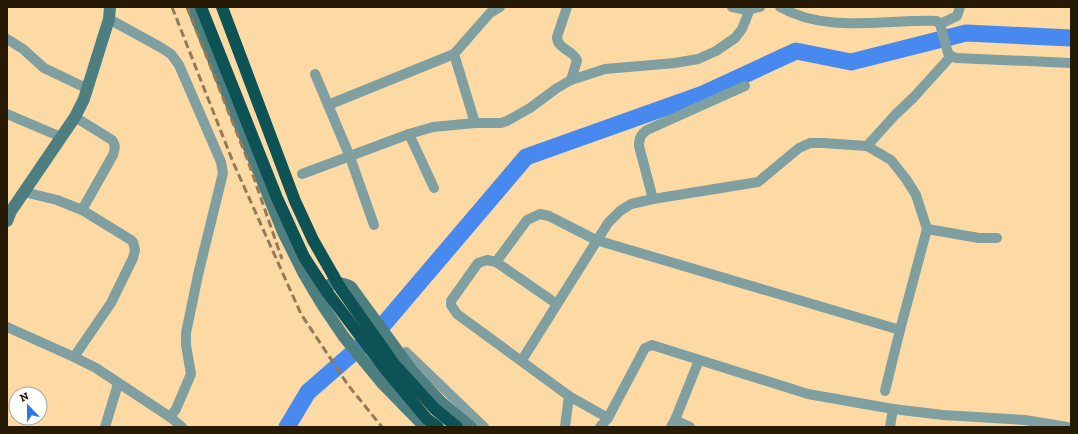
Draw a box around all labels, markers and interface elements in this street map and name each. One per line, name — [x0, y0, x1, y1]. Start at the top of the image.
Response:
north arrow — [8, 386, 48, 426]
text: N — [18, 389, 31, 405]

